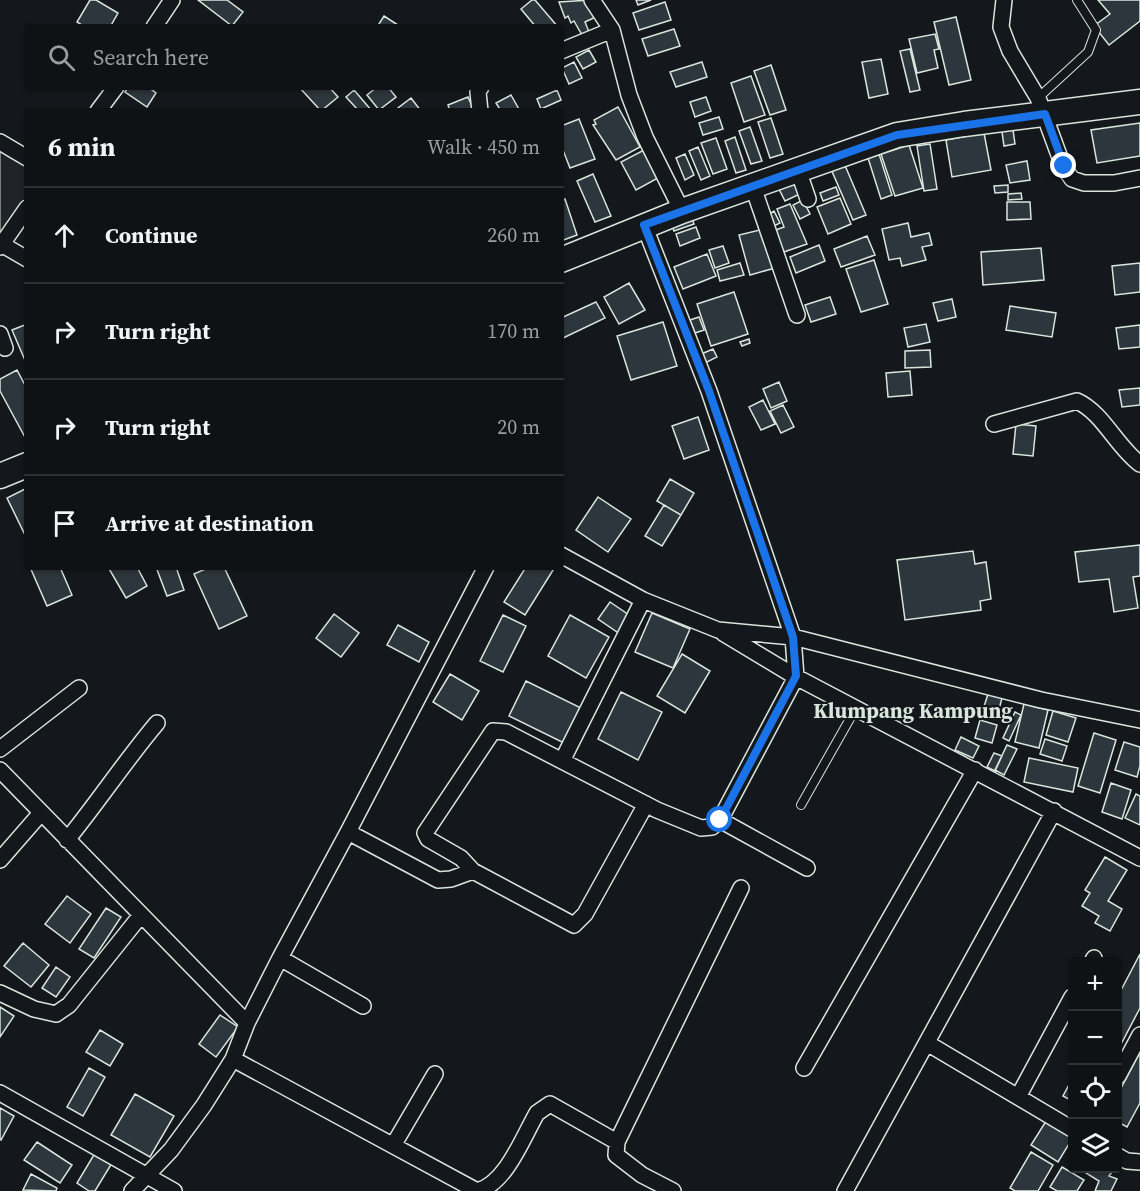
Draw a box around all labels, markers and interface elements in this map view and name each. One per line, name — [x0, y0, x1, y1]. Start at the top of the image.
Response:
search box — [24, 24, 564, 90]
icon: search — [45, 41, 78, 74]
text: Search here — [93, 42, 209, 72]
text: 6 min — [48, 129, 115, 165]
text: Walk · 450 m — [427, 133, 540, 161]
route end — [1050, 152, 1076, 178]
icon: ahead — [48, 219, 81, 252]
text: Continue — [105, 220, 198, 250]
text: 260 m — [487, 221, 540, 249]
icon: right — [48, 315, 81, 348]
text: Turn right — [105, 316, 210, 346]
text: 170 m — [487, 317, 540, 345]
icon: right — [48, 411, 81, 444]
text: Turn right — [105, 412, 210, 442]
text: 20 m — [497, 413, 540, 441]
icon: arrive — [48, 507, 81, 540]
text: Arrive at destination — [105, 508, 314, 538]
district label: Klumpang Kampung — [813, 696, 1013, 725]
route start — [706, 806, 732, 832]
map controls — [1068, 957, 1122, 1173]
button: + — [1068, 957, 1122, 1011]
button: − — [1068, 1011, 1122, 1065]
button: locate — [1068, 1065, 1122, 1119]
button: layers — [1068, 1119, 1122, 1173]

